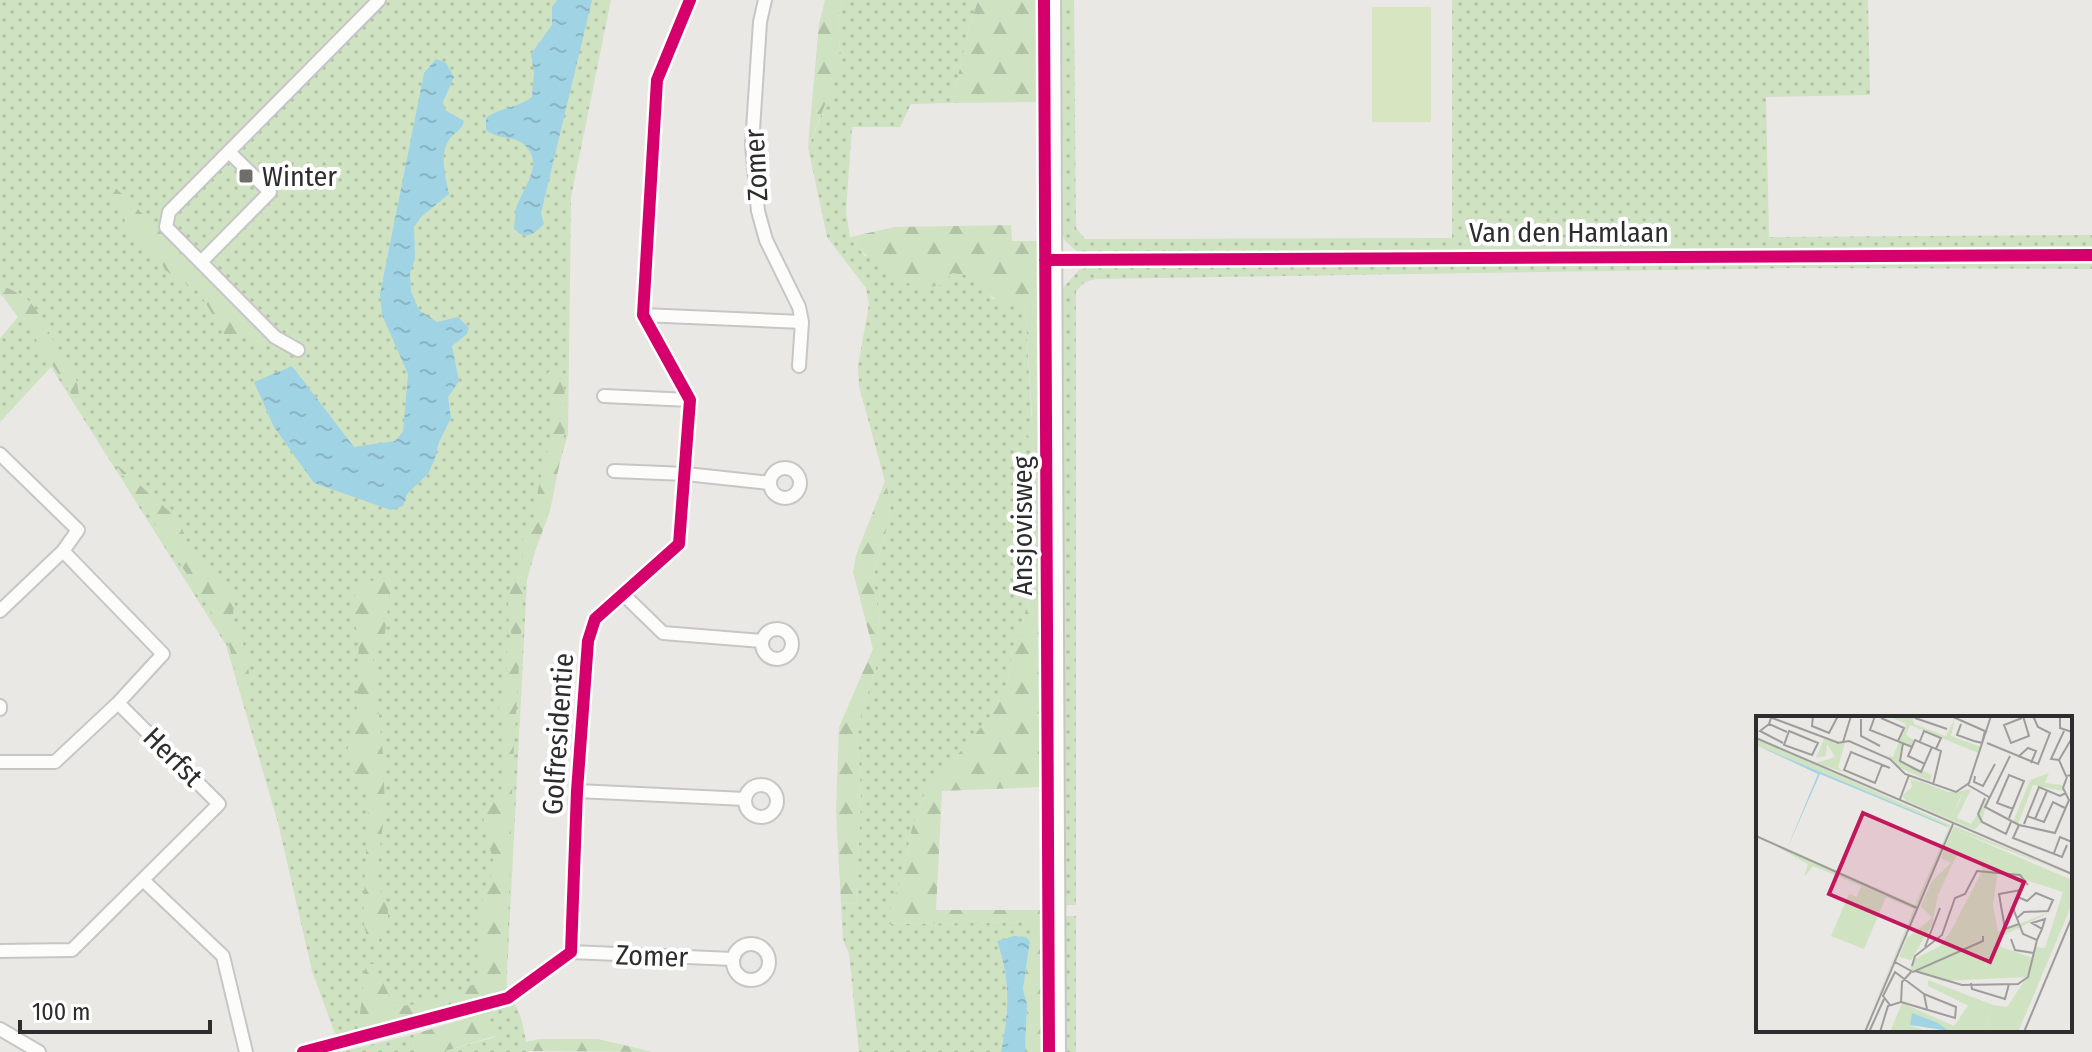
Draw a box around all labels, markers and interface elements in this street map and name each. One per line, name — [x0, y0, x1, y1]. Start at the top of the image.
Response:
street label: Zomer — [738, 128, 774, 202]
place label: Winter — [262, 160, 337, 193]
marker: Winter — [237, 167, 255, 185]
street label: Van den Hamlaan — [1469, 216, 1669, 249]
street label: Ansjovisweg — [1006, 455, 1039, 596]
street label: Golfresidentie — [536, 652, 580, 816]
inset map — [1756, 716, 2072, 1032]
street label: Herfst — [137, 721, 210, 794]
street label: Zomer — [615, 938, 689, 974]
scale bar — [20, 984, 210, 1034]
text: 100 m — [32, 998, 90, 1026]

